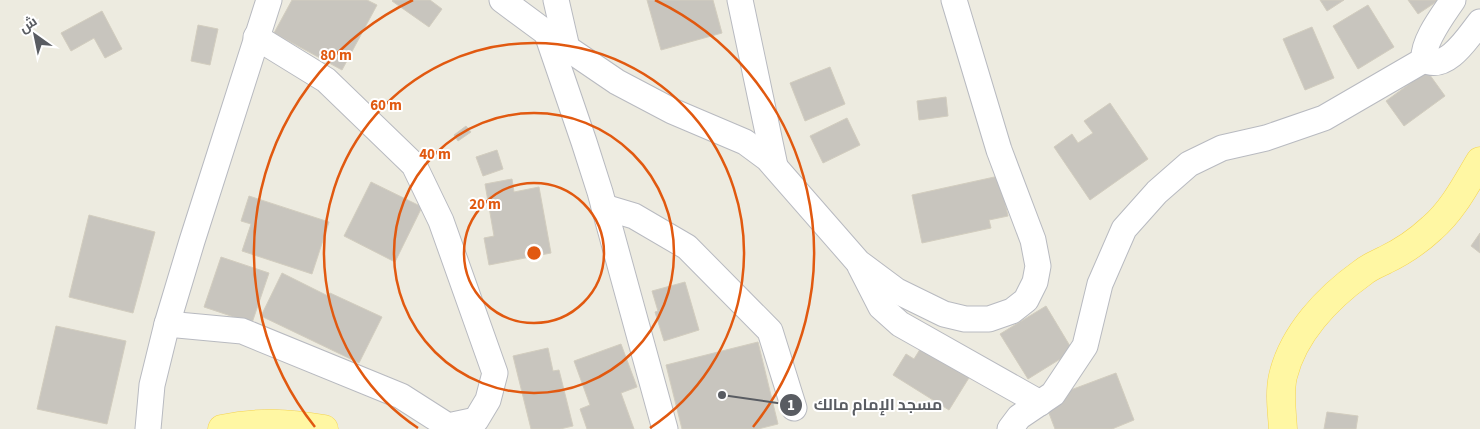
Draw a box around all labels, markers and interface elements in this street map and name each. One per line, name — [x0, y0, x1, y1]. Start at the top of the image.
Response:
north arrow — [10, 10, 60, 60]
text: ش — [15, 12, 41, 38]
text: 80 m — [320, 45, 352, 66]
text: 60 m — [370, 95, 402, 116]
text: 40 m — [419, 144, 451, 165]
text: 20 m — [469, 194, 501, 215]
centre of rings — [525, 244, 543, 262]
callout: مسجد الإمام مالك — [779, 389, 952, 420]
text: مسجد الإمام مالك — [814, 394, 942, 416]
text: 1 — [787, 395, 795, 416]

